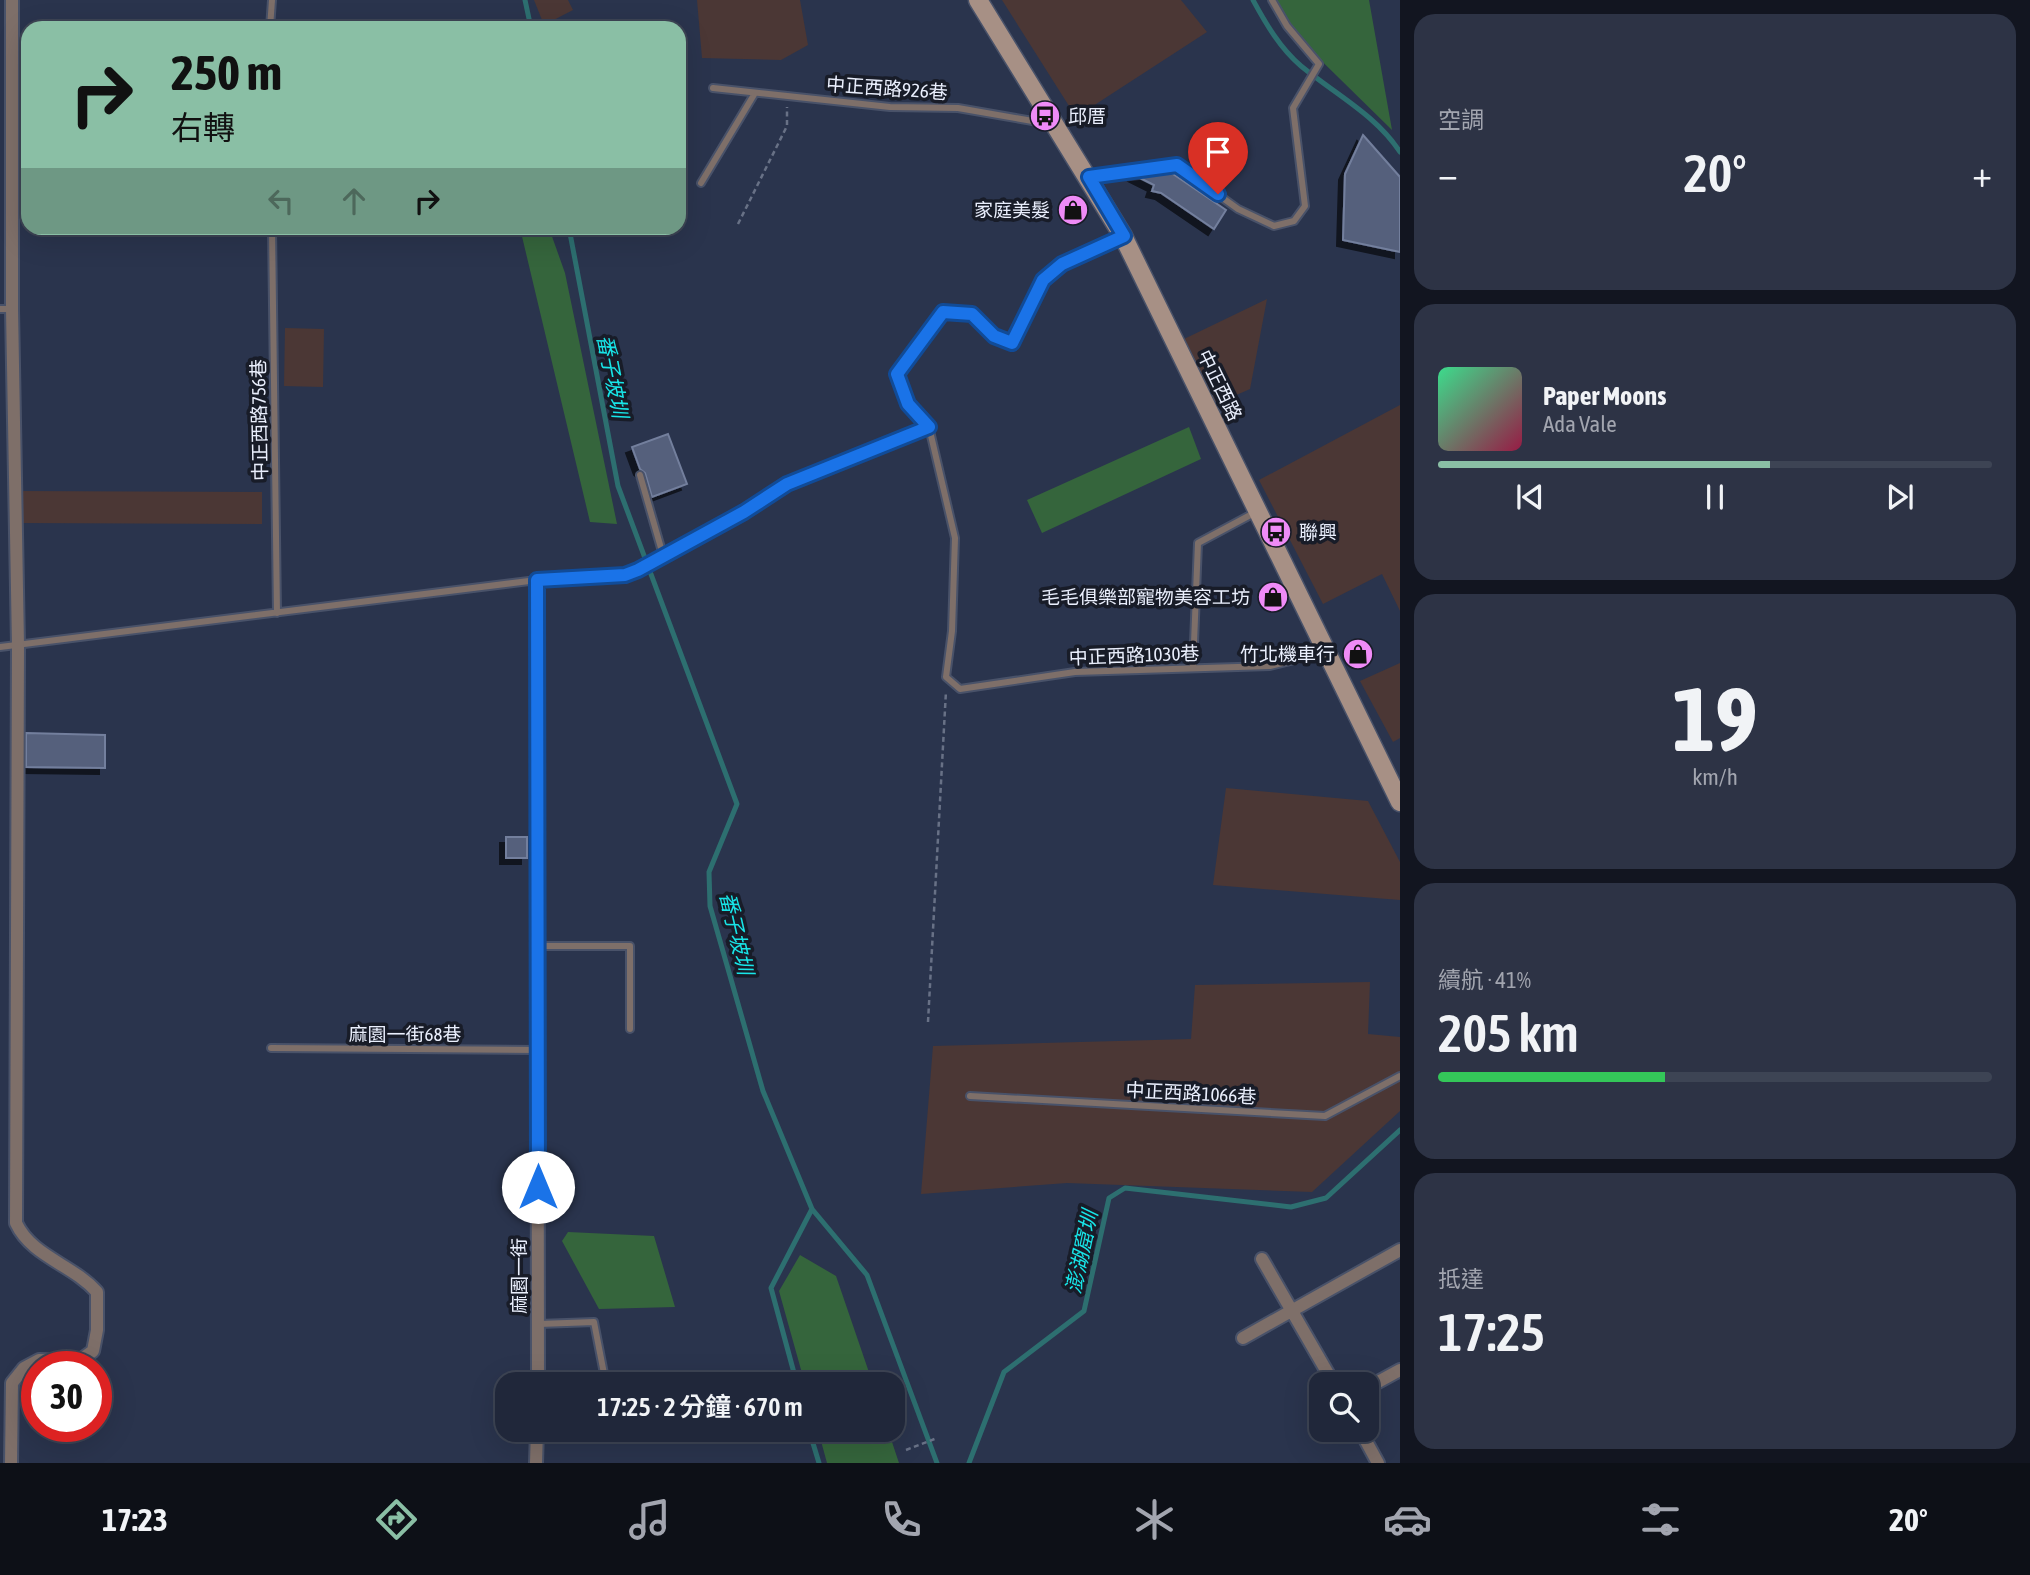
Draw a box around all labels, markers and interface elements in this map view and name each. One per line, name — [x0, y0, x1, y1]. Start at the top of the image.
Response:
text: 250 m — [171, 44, 282, 100]
icon: right — [56, 49, 147, 140]
street label: 中正西路926巷 — [825, 73, 949, 103]
bus stop icon: 邱厝 — [1028, 99, 1062, 133]
place label: 邱厝 — [1068, 105, 1106, 127]
text: 空調 — [1438, 107, 1484, 133]
text: 右轉 — [171, 109, 235, 146]
pin — [1188, 122, 1248, 194]
icon: arrive — [1199, 133, 1237, 171]
text: 20° — [1683, 143, 1747, 203]
text: − — [1438, 152, 1458, 195]
text: + — [1972, 152, 1992, 195]
icon: left — [262, 182, 300, 220]
icon: ahead — [335, 182, 373, 220]
icon: right — [408, 182, 446, 220]
shop icon: 家庭美髮 — [1056, 193, 1090, 227]
place label: 家庭美髮 — [974, 199, 1050, 221]
water label: 番子坡圳 — [593, 332, 633, 422]
street label: 中正西路 — [1193, 346, 1247, 424]
street label: 中正西路756巷 — [247, 359, 271, 481]
text: Paper Moons — [1543, 381, 1666, 411]
text: Ada Vale — [1543, 411, 1617, 437]
icon: previous — [1511, 478, 1549, 516]
icon: pause — [1696, 478, 1734, 516]
icon: next — [1881, 478, 1919, 516]
bus stop icon: 聯興 — [1259, 515, 1293, 549]
place label: 聯興 — [1299, 521, 1337, 543]
shop icon: 毛毛俱樂部寵物美容工坊 — [1256, 580, 1290, 614]
place label: 毛毛俱樂部寵物美容工坊 — [1041, 586, 1250, 608]
shop icon: 竹北機車行 — [1341, 637, 1375, 671]
street label: 中正西路1030巷 — [1068, 642, 1200, 668]
place label: 竹北機車行 — [1240, 643, 1335, 665]
text: 19 — [1672, 666, 1758, 770]
text: km/h — [1692, 764, 1738, 790]
water label: 番子坡圳 — [716, 889, 759, 980]
text: 續航 · 41% — [1438, 967, 1531, 993]
text: 205 km — [1438, 1003, 1579, 1063]
street label: 麻園一街68巷 — [349, 1023, 461, 1045]
street label: 中正西路1066巷 — [1125, 1079, 1257, 1107]
position arrow — [501, 1150, 575, 1224]
water label: 澎湖窟圳 — [1061, 1205, 1102, 1296]
street label: 麻園一街 — [508, 1238, 530, 1314]
text: 抵達 — [1438, 1266, 1484, 1292]
text: 17:25 — [1438, 1302, 1545, 1362]
speed limit sign: 30 — [21, 1351, 112, 1442]
map controls — [1309, 1372, 1379, 1442]
button: search — [1309, 1372, 1379, 1442]
text: 17:25 · 2 分鐘 · 670 m — [597, 1392, 803, 1422]
icon: directions — [372, 1495, 421, 1544]
icon: music — [625, 1495, 674, 1544]
icon: phone — [877, 1495, 926, 1544]
icon: climate — [1130, 1495, 1179, 1544]
icon: car — [1383, 1495, 1432, 1544]
icon: filters — [1636, 1495, 1685, 1544]
text: 17:23 — [102, 1501, 168, 1538]
text: 20° — [1889, 1501, 1928, 1538]

